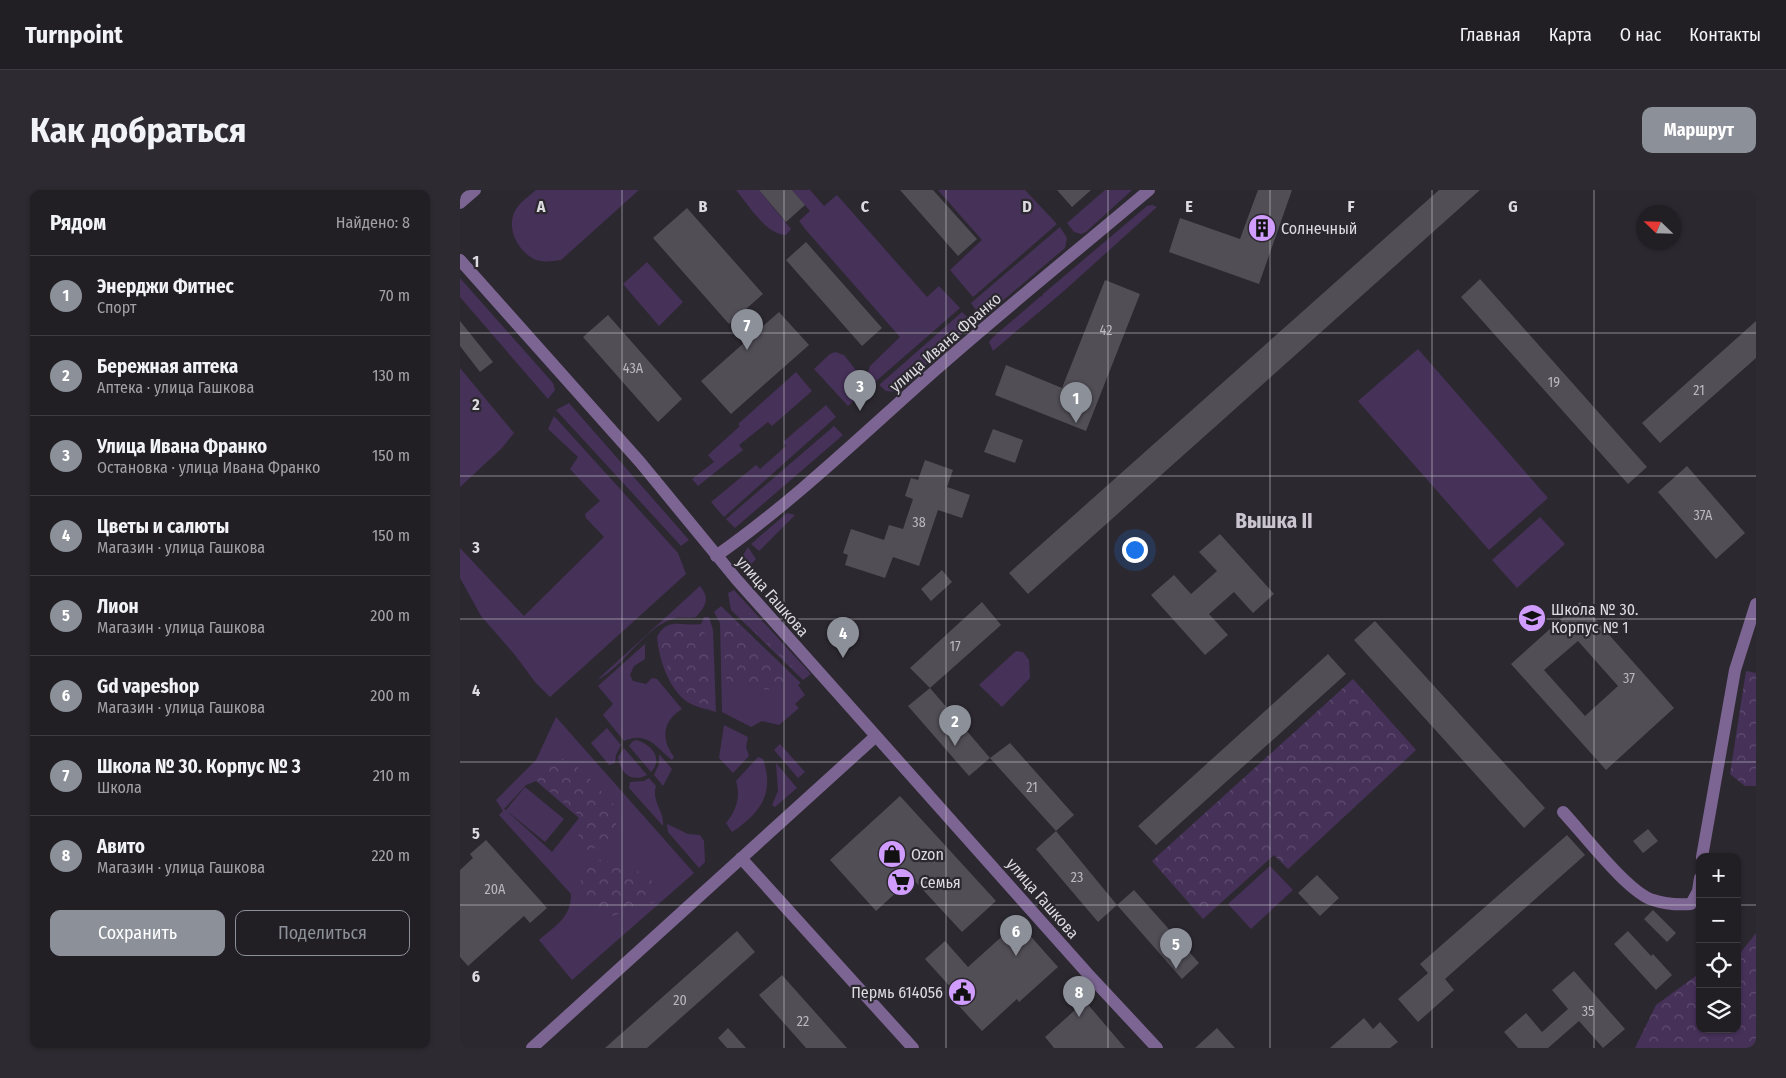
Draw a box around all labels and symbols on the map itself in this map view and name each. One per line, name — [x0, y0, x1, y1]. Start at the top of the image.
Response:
text: A — [536, 197, 546, 216]
text: B — [699, 197, 708, 216]
text: C — [861, 197, 870, 216]
text: D — [1022, 197, 1032, 216]
text: E — [1185, 197, 1193, 216]
text: F — [1347, 197, 1355, 216]
text: G — [1508, 197, 1518, 216]
north arrow — [1636, 205, 1681, 250]
building icon: Солнечный — [1247, 213, 1277, 243]
place label: Солнечный — [1281, 219, 1357, 238]
text: 1 — [473, 252, 479, 271]
street label: улица Ивана Франко — [886, 289, 1005, 396]
pin: 7 — [731, 309, 763, 350]
house number: 42 — [1100, 322, 1112, 339]
house number: 43А — [623, 360, 644, 377]
pin: 3 — [844, 370, 876, 411]
house number: 19 — [1548, 374, 1560, 391]
pin: 1 — [1060, 382, 1092, 423]
house number: 21 — [1693, 382, 1705, 399]
text: 2 — [471, 395, 480, 414]
house number: 37А — [1694, 507, 1713, 524]
district label: Вышка II — [1235, 508, 1313, 534]
house number: 38 — [912, 514, 926, 531]
your location — [1122, 537, 1148, 563]
text: 3 — [471, 538, 480, 557]
street label: улица Гашкова — [733, 552, 813, 641]
place label: Школа № 30. Корпус № 1 — [1551, 600, 1638, 637]
school or university icon: Школа № 30. Корпус № 1 — [1517, 603, 1547, 633]
pin: 4 — [827, 617, 859, 658]
house number: 17 — [949, 638, 961, 655]
house number: 37 — [1623, 670, 1635, 687]
text: 4 — [472, 681, 480, 700]
pin: 2 — [939, 705, 971, 746]
house number: 21 — [1026, 779, 1038, 796]
text: 5 — [472, 824, 480, 843]
shop icon: Ozon — [877, 839, 907, 869]
place label: Ozon — [911, 845, 944, 864]
street label: улица Гашкова — [1003, 854, 1083, 943]
supermarket icon: Семья — [886, 867, 916, 897]
house number: 23 — [1071, 869, 1083, 886]
place label: Семья — [920, 873, 961, 892]
house number: 20А — [485, 881, 506, 898]
pin: 6 — [1000, 915, 1032, 956]
pin: 5 — [1160, 928, 1192, 969]
text: 6 — [472, 967, 480, 986]
pin: 8 — [1063, 976, 1095, 1017]
public building icon: Пермь 614056 — [947, 977, 977, 1007]
place label: Пермь 614056 — [851, 983, 943, 1002]
house number: 20 — [673, 992, 687, 1009]
house number: 35 — [1582, 1003, 1594, 1020]
house number: 22 — [797, 1013, 809, 1030]

